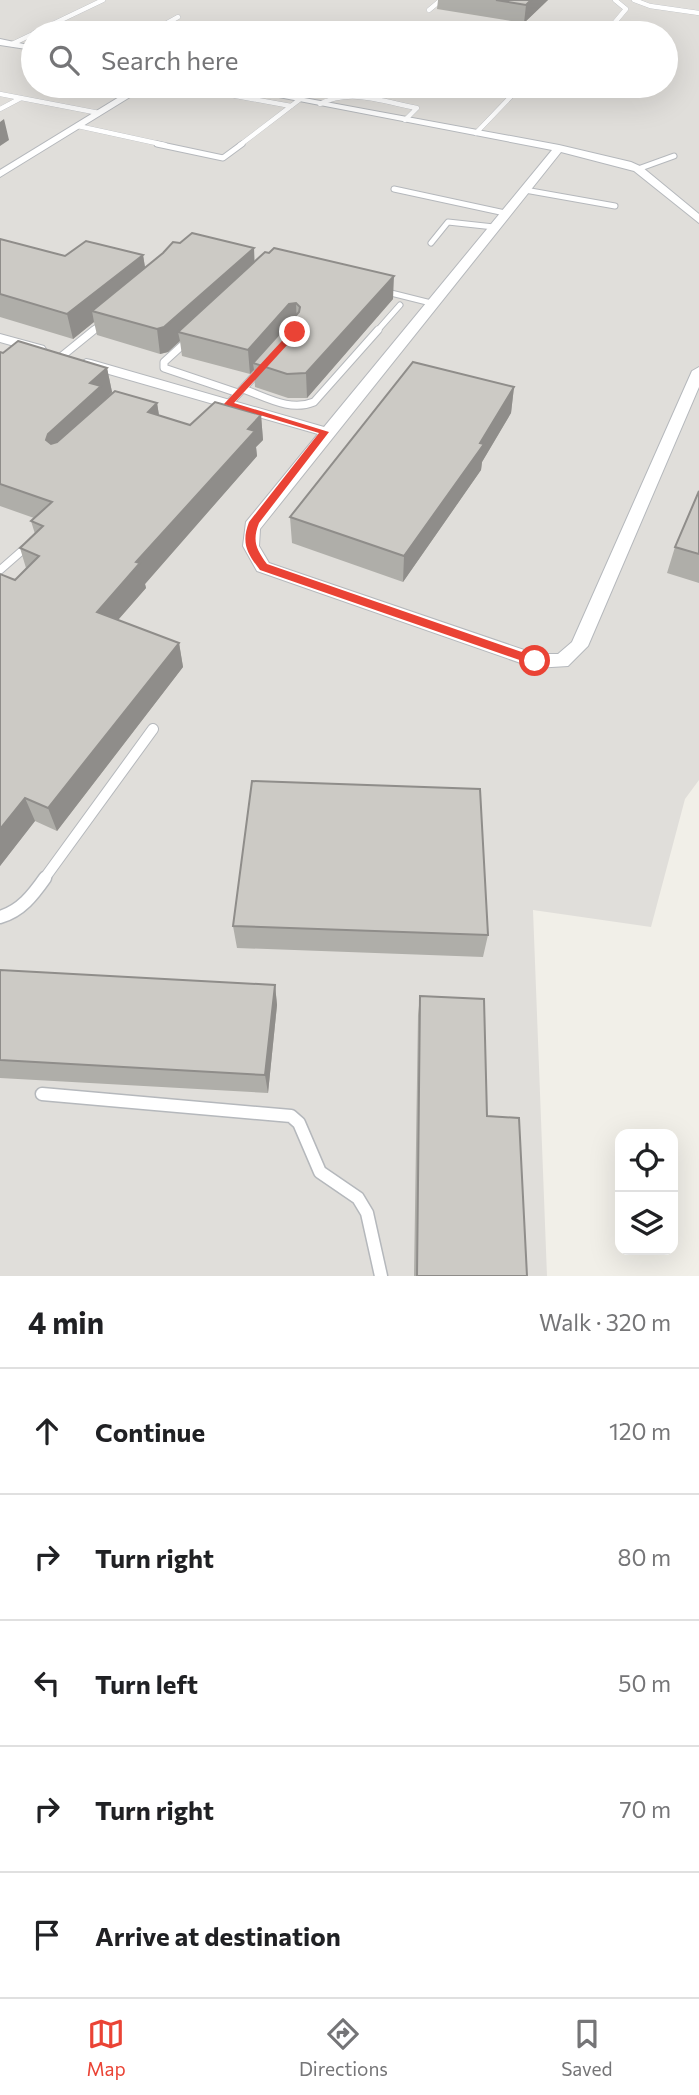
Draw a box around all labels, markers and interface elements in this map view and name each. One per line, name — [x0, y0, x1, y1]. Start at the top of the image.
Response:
search box — [21, 21, 678, 98]
icon: search — [45, 41, 83, 79]
text: Search here — [101, 44, 239, 75]
route end — [279, 316, 310, 347]
route start — [519, 645, 550, 676]
map controls — [615, 1129, 678, 1255]
button: locate — [615, 1129, 678, 1192]
button: layers — [615, 1192, 678, 1255]
text: 4 min — [28, 1303, 104, 1340]
text: Walk · 320 m — [539, 1308, 671, 1336]
icon: ahead — [28, 1412, 66, 1450]
text: Continue — [95, 1416, 205, 1447]
text: 120 m — [609, 1417, 671, 1445]
icon: right — [28, 1538, 66, 1576]
text: Turn right — [95, 1542, 214, 1573]
text: 80 m — [618, 1543, 671, 1571]
icon: left — [28, 1664, 66, 1702]
text: Turn left — [95, 1668, 198, 1699]
text: 50 m — [618, 1669, 671, 1697]
icon: right — [28, 1790, 66, 1828]
text: Turn right — [95, 1794, 214, 1825]
text: 70 m — [619, 1795, 671, 1823]
icon: arrive — [28, 1916, 66, 1954]
text: Arrive at destination — [95, 1920, 341, 1951]
tab: Map — [87, 2015, 126, 2080]
tab: Directions — [299, 2015, 388, 2080]
tab: Saved — [561, 2015, 612, 2080]

